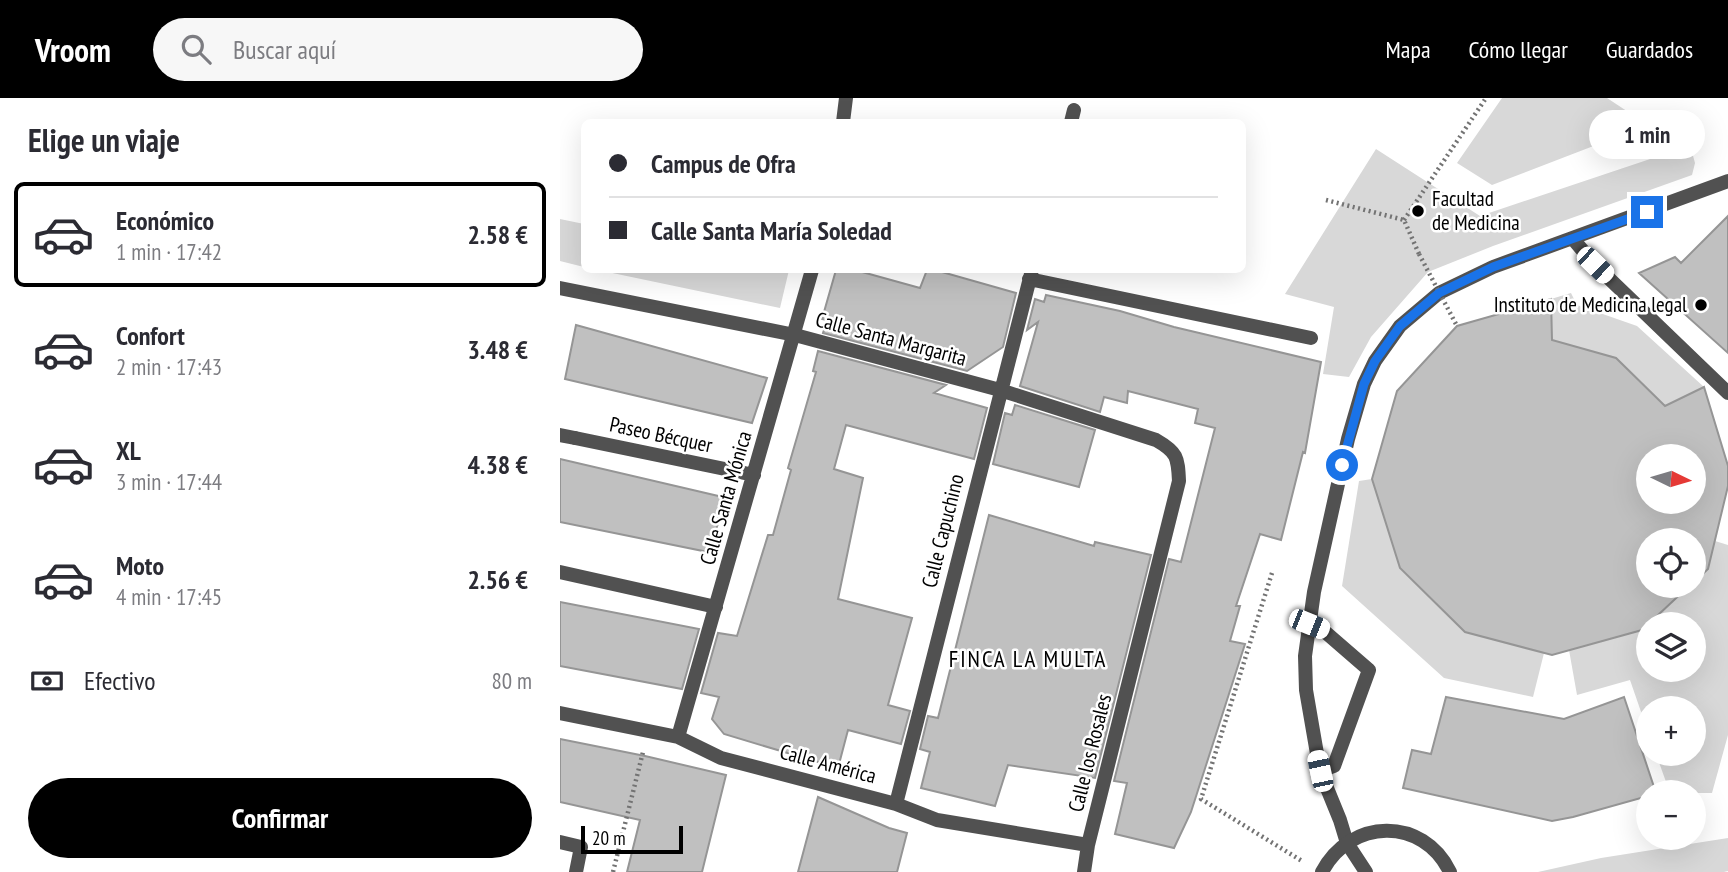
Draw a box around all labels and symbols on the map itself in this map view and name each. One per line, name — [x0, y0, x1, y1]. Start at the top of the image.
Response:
callout: 1 min — [1589, 110, 1705, 159]
place label: Facultad de Medicina — [1432, 185, 1520, 236]
route end — [1631, 196, 1663, 228]
marker: Facultad de Medicina — [1410, 203, 1426, 219]
car — [1573, 243, 1618, 287]
place label: Instituto de Medicina legal — [1494, 291, 1687, 318]
marker: Instituto de Medicina legal — [1693, 297, 1709, 313]
street label: Calle Santa Margarita — [813, 305, 970, 372]
street label: Paseo Bécquer — [607, 410, 715, 459]
street label: Calle Santa Mónica — [694, 428, 758, 568]
north arrow — [1636, 444, 1706, 514]
route start — [1326, 449, 1358, 481]
street label: Calle Capuchino — [915, 471, 970, 591]
car — [1286, 606, 1333, 642]
district label: FINCA LA MULTA — [949, 644, 1107, 673]
street label: Calle los Rosales — [1062, 691, 1117, 815]
street label: Calle América — [777, 738, 879, 789]
car — [1306, 748, 1335, 794]
scale bar — [581, 823, 682, 855]

